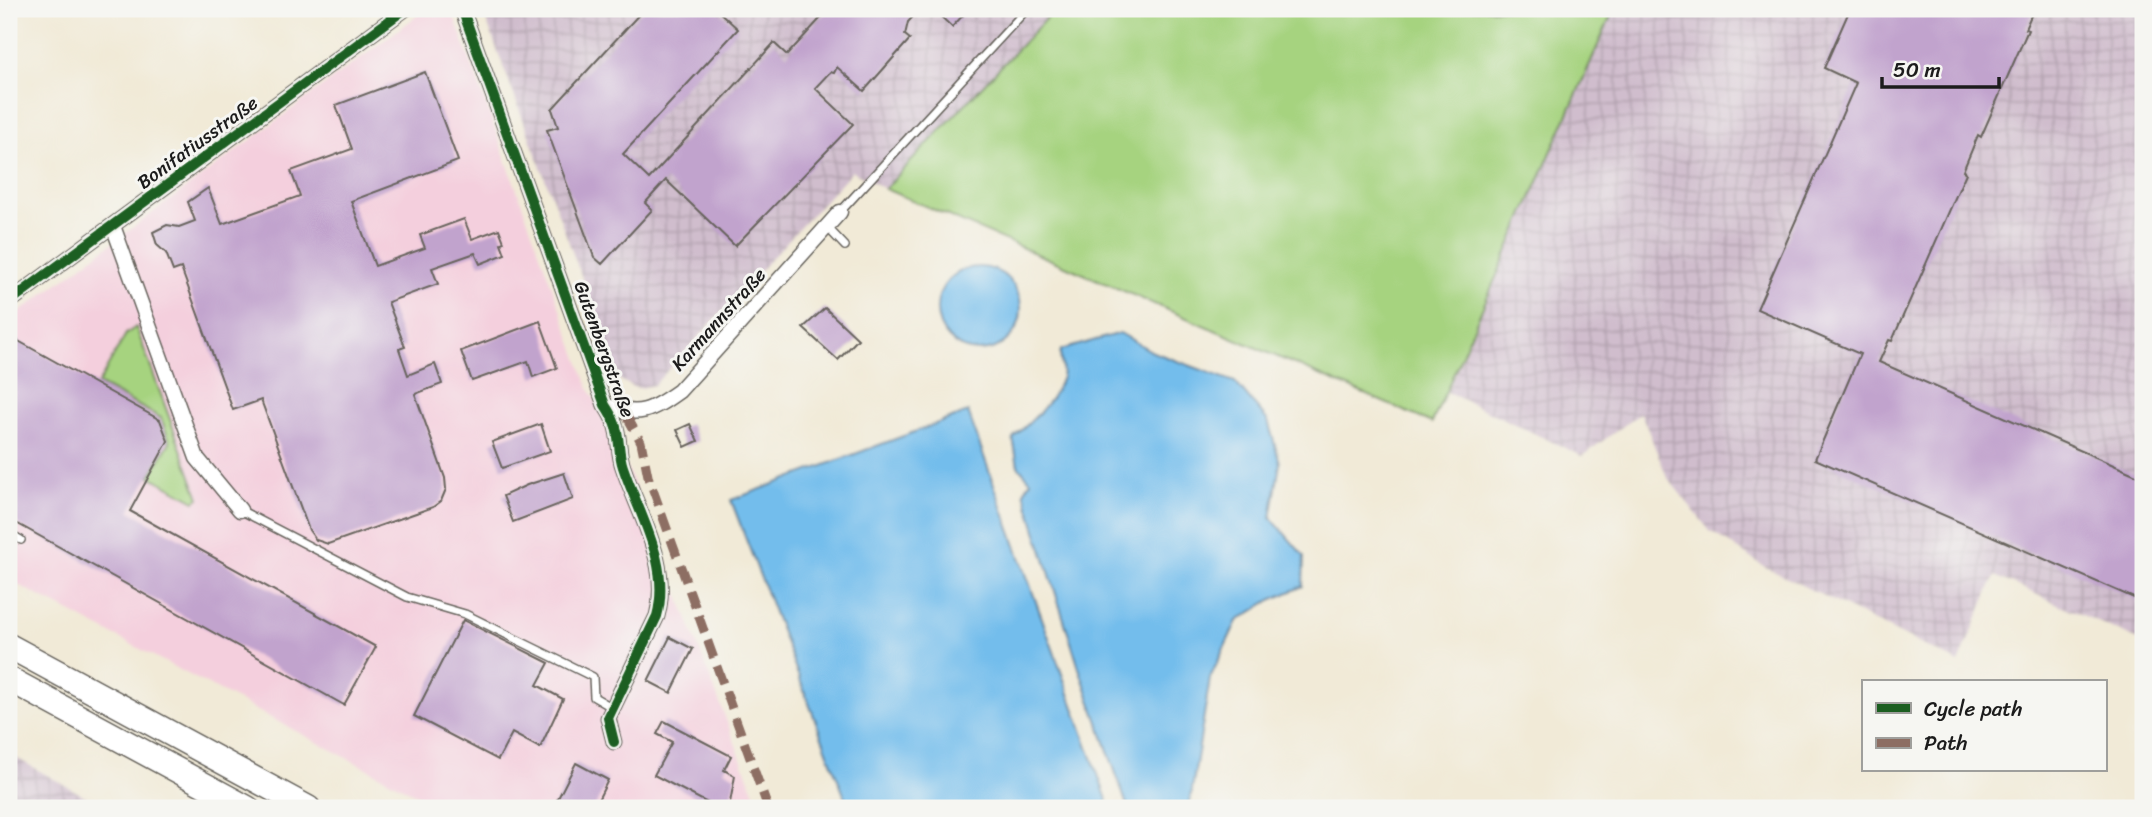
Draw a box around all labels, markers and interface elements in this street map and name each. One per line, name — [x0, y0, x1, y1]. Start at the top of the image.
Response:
scale bar — [1882, 46, 2000, 90]
text: 50 m — [1893, 51, 1941, 89]
street label: Bonifatiusstraße — [130, 87, 265, 198]
street label: Karmannstraße — [663, 260, 774, 379]
street label: Gutenbergstraße — [565, 276, 645, 422]
legend — [1862, 680, 2106, 772]
text: Cycle path — [1924, 690, 2023, 728]
text: Path — [1924, 724, 1967, 762]

